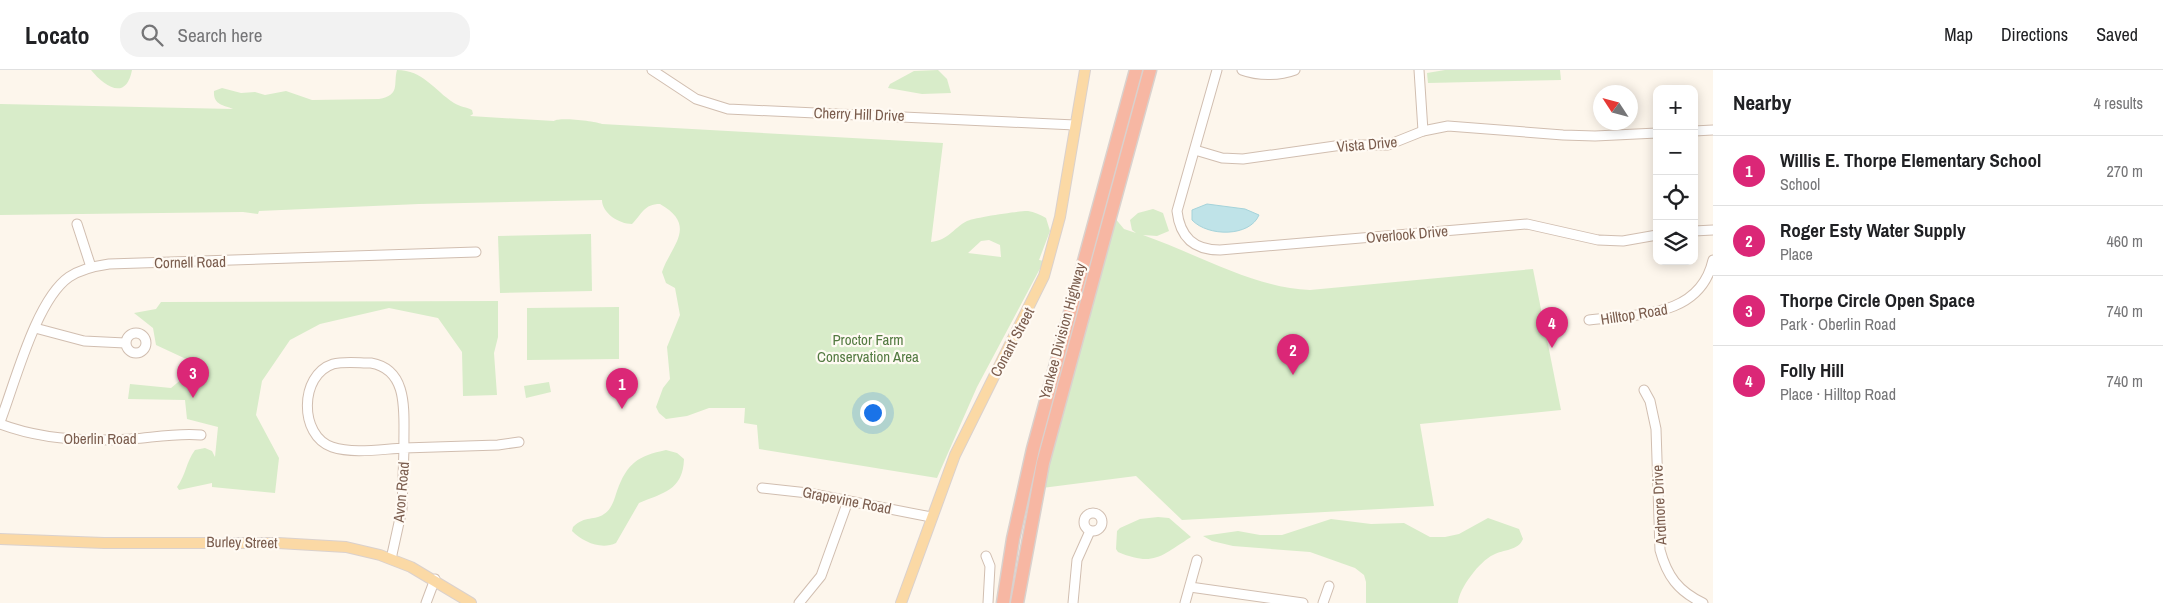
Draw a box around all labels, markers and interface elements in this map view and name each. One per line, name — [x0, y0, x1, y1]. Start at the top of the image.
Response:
search box — [120, 12, 470, 57]
text: Locato — [25, 19, 90, 51]
icon: search — [138, 21, 166, 49]
text: Search here — [178, 22, 262, 48]
text: Map — [1944, 22, 1973, 47]
text: Directions — [2001, 22, 2068, 47]
text: Saved — [2096, 22, 2138, 47]
north arrow — [1593, 85, 1638, 130]
map controls — [1653, 85, 1698, 265]
button: + — [1653, 85, 1698, 130]
text: Nearby — [1733, 88, 1791, 117]
text: 4 results — [2093, 92, 2143, 114]
street label: Cherry Hill Drive — [813, 102, 905, 126]
button: − — [1653, 130, 1698, 175]
street label: Vista Drive — [1336, 131, 1398, 157]
text: Willis E. Thorpe Elementary School — [1780, 147, 2041, 173]
text: 1 — [1745, 160, 1753, 182]
text: 270 m — [2107, 160, 2143, 182]
text: School — [1780, 173, 1820, 195]
button: locate — [1653, 175, 1698, 220]
text: Roger Esty Water Supply — [1780, 217, 1966, 243]
street label: Overlook Drive — [1365, 220, 1449, 248]
button: layers — [1653, 220, 1698, 265]
text: 2 — [1745, 230, 1753, 252]
text: 460 m — [2107, 230, 2143, 252]
text: Place — [1780, 243, 1813, 265]
street label: Cornell Road — [154, 251, 226, 273]
street label: Yankee Division Highway — [1034, 260, 1091, 402]
text: Thorpe Circle Open Space — [1780, 287, 1975, 313]
street label: Hilltop Road — [1599, 298, 1669, 330]
text: 3 — [1745, 300, 1753, 322]
text: 740 m — [2107, 300, 2143, 322]
street label: Conant Street — [985, 303, 1039, 380]
pin: 4 — [1536, 307, 1568, 348]
text: Park · Oberlin Road — [1780, 313, 1896, 335]
park label: Proctor Farm Conservation Area — [817, 329, 919, 367]
pin: 2 — [1277, 334, 1309, 375]
pin: 3 — [177, 357, 209, 398]
text: Folly Hill — [1780, 357, 1844, 383]
pin: 1 — [606, 368, 638, 409]
text: 4 — [1745, 370, 1753, 392]
text: 740 m — [2107, 370, 2143, 392]
text: Place · Hilltop Road — [1780, 383, 1896, 405]
your location — [860, 400, 886, 426]
street label: Oberlin Road — [63, 428, 137, 449]
street label: Avon Road — [388, 461, 414, 524]
street label: Ardmore Drive — [1646, 464, 1672, 546]
street label: Grapevine Road — [801, 481, 893, 519]
street label: Burley Street — [206, 531, 278, 553]

